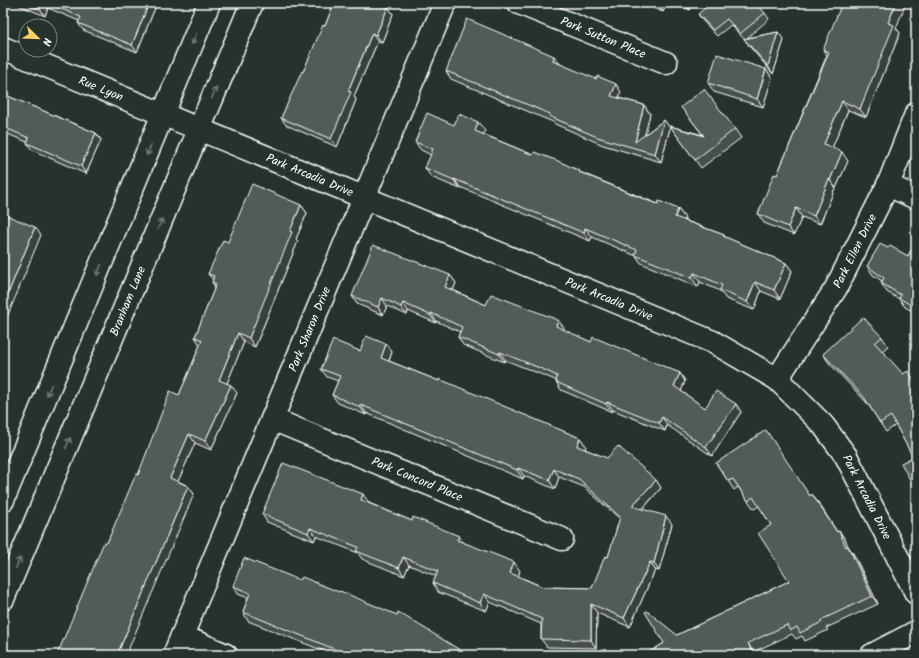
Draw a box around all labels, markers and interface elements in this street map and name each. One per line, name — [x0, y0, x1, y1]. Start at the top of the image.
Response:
street label: Park Sutton Place — [558, 12, 649, 64]
north arrow — [18, 18, 58, 58]
one-way arrow — [190, 33, 198, 45]
text: N — [37, 35, 56, 48]
street label: Rue Lyon — [75, 71, 126, 107]
one-way arrow — [211, 88, 219, 100]
one-way arrow — [145, 144, 152, 156]
street label: Park Arcadia Drive — [263, 149, 357, 202]
street label: Park Ellen Drive — [828, 210, 882, 292]
one-way arrow — [156, 218, 164, 230]
street label: Branham Lane — [105, 263, 151, 339]
one-way arrow — [95, 264, 102, 276]
street label: Park Arcadia Drive — [562, 273, 656, 326]
street label: Park Sharon Drive — [284, 283, 336, 375]
one-way arrow — [45, 384, 52, 396]
one-way arrow — [64, 438, 72, 450]
street label: Park Arcadia Drive — [837, 451, 896, 544]
street label: Park Concord Place — [368, 452, 466, 507]
one-way arrow — [15, 558, 22, 570]

